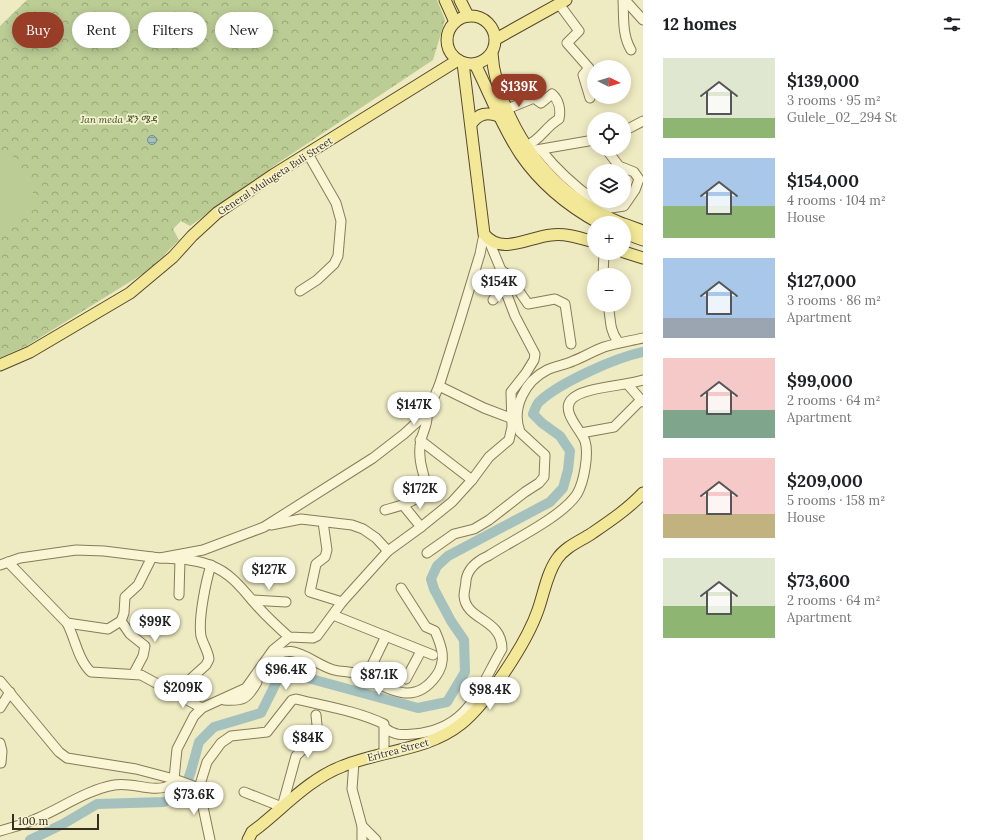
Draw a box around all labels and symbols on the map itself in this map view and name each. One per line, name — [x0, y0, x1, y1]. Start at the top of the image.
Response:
north arrow — [587, 60, 631, 104]
pin: $139K — [491, 74, 547, 108]
park label: Jan meda ጃን ሜዳ — [80, 113, 158, 126]
street label: General Mulugeta Buli Street — [215, 134, 335, 218]
pin: $154K — [471, 269, 527, 303]
pin: $147K — [386, 392, 442, 426]
pin: $172K — [392, 476, 448, 510]
pin: $127K — [241, 557, 297, 591]
pin: $99K — [131, 609, 179, 643]
pin: $96.4K — [253, 657, 319, 691]
pin: $87.1K — [346, 662, 412, 696]
pin: $209K — [155, 675, 211, 709]
pin: $98.4K — [457, 677, 523, 711]
pin: $84K — [284, 725, 332, 759]
street label: Eritrea Street — [366, 736, 430, 764]
pin: $73.6K — [161, 782, 227, 816]
scale bar — [12, 812, 99, 831]

